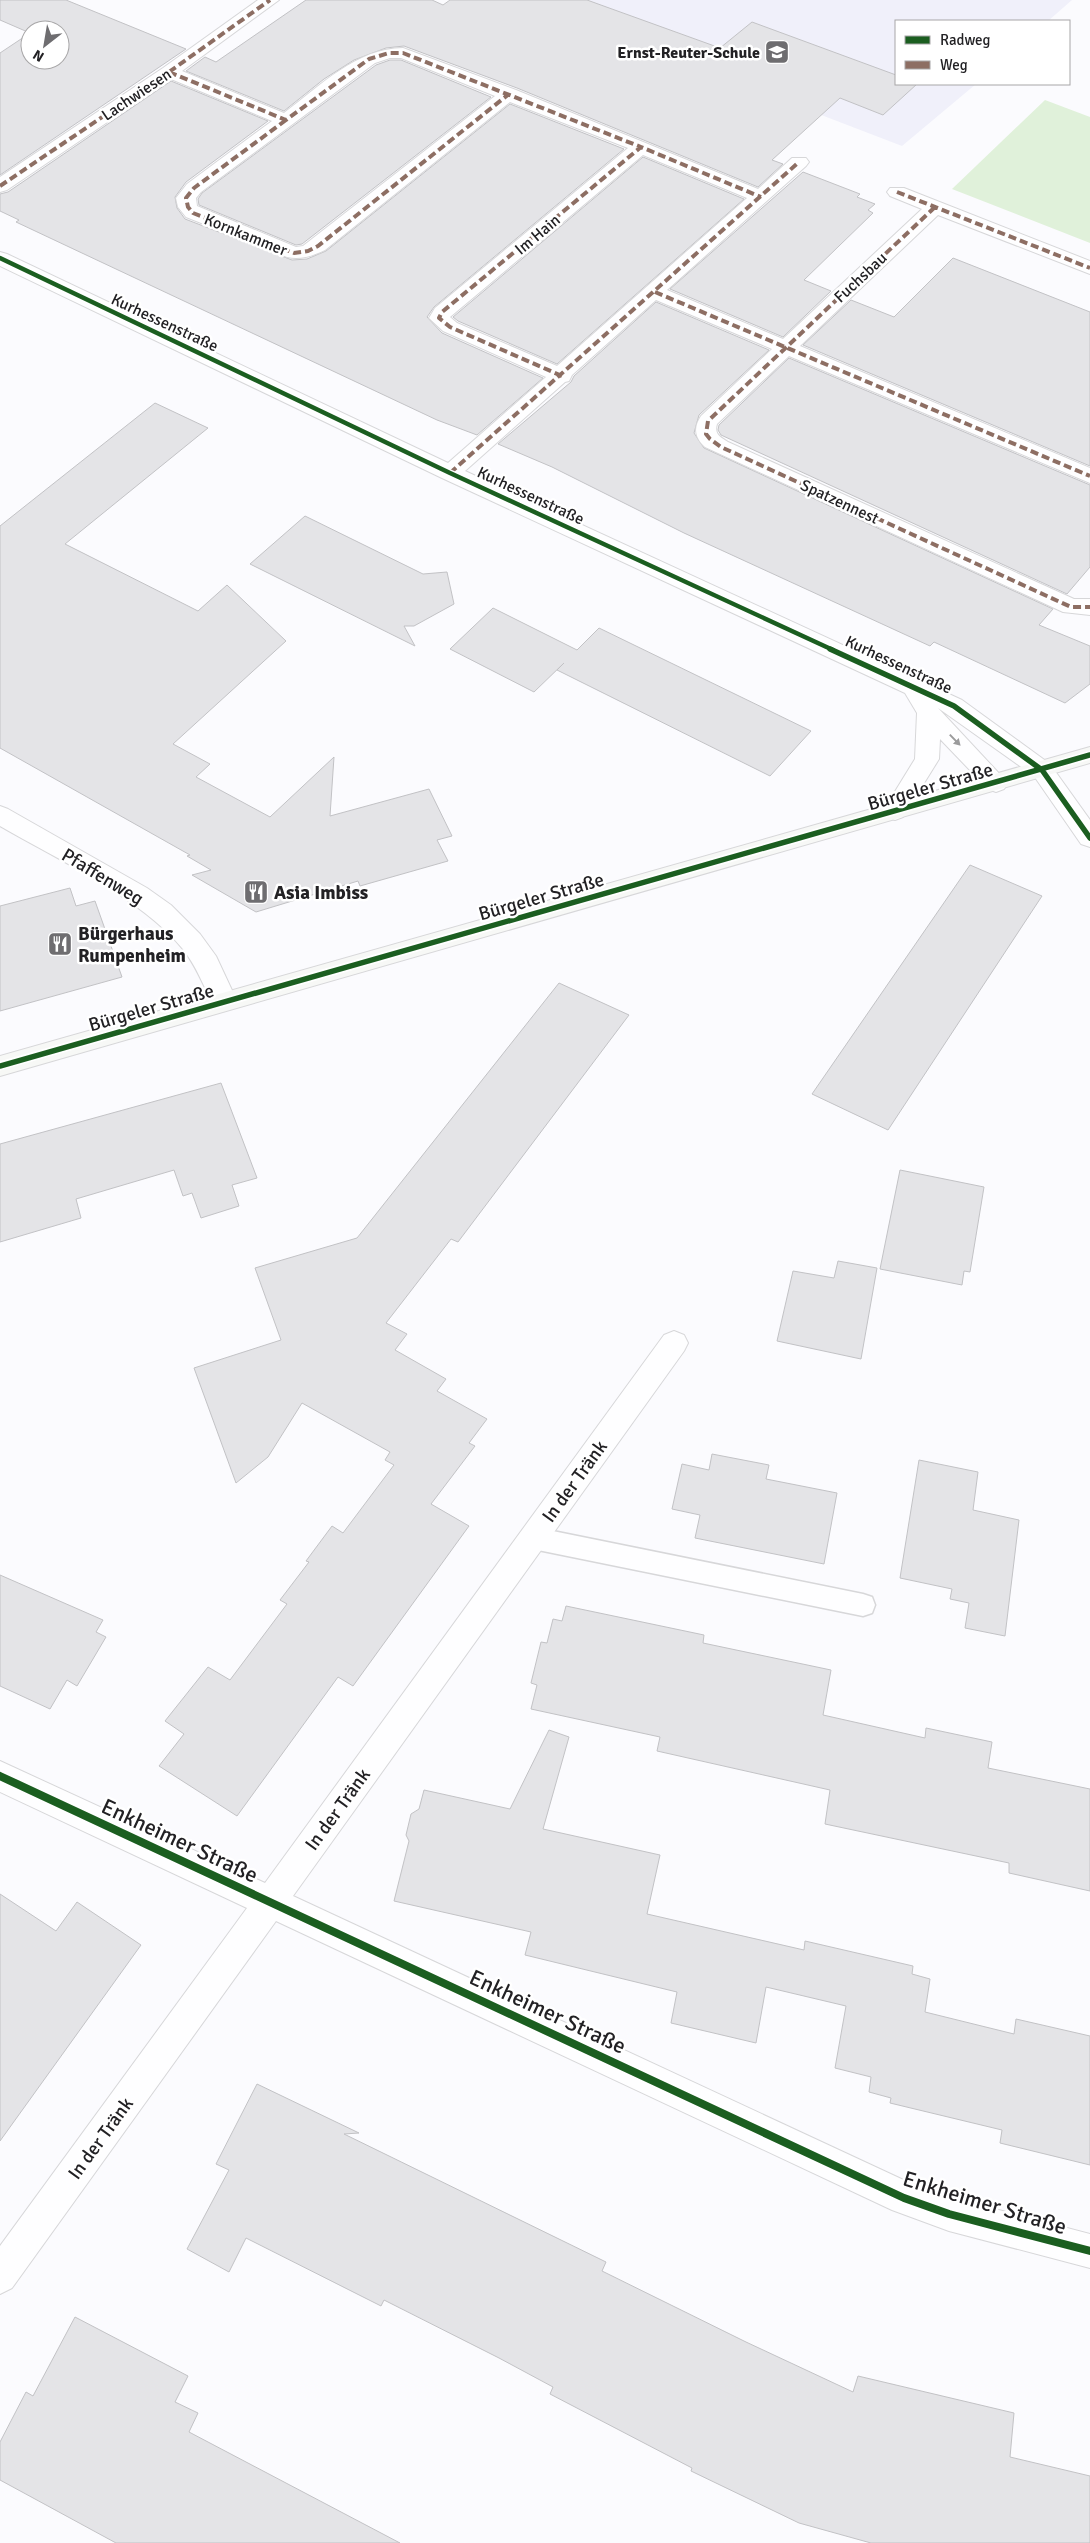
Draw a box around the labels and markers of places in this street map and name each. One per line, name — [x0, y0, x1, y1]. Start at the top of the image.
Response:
school or university icon: Ernst-Reuter-Schule — [764, 39, 790, 65]
place label: Ernst-Reuter-Schule — [617, 43, 760, 63]
restaurant icon: Asia Imbiss — [243, 879, 269, 905]
place label: Asia Imbiss — [274, 881, 368, 905]
place label: Bürgerhaus Rumpenheim — [78, 922, 186, 968]
restaurant icon: Bürgerhaus Rumpenheim — [47, 931, 73, 957]

